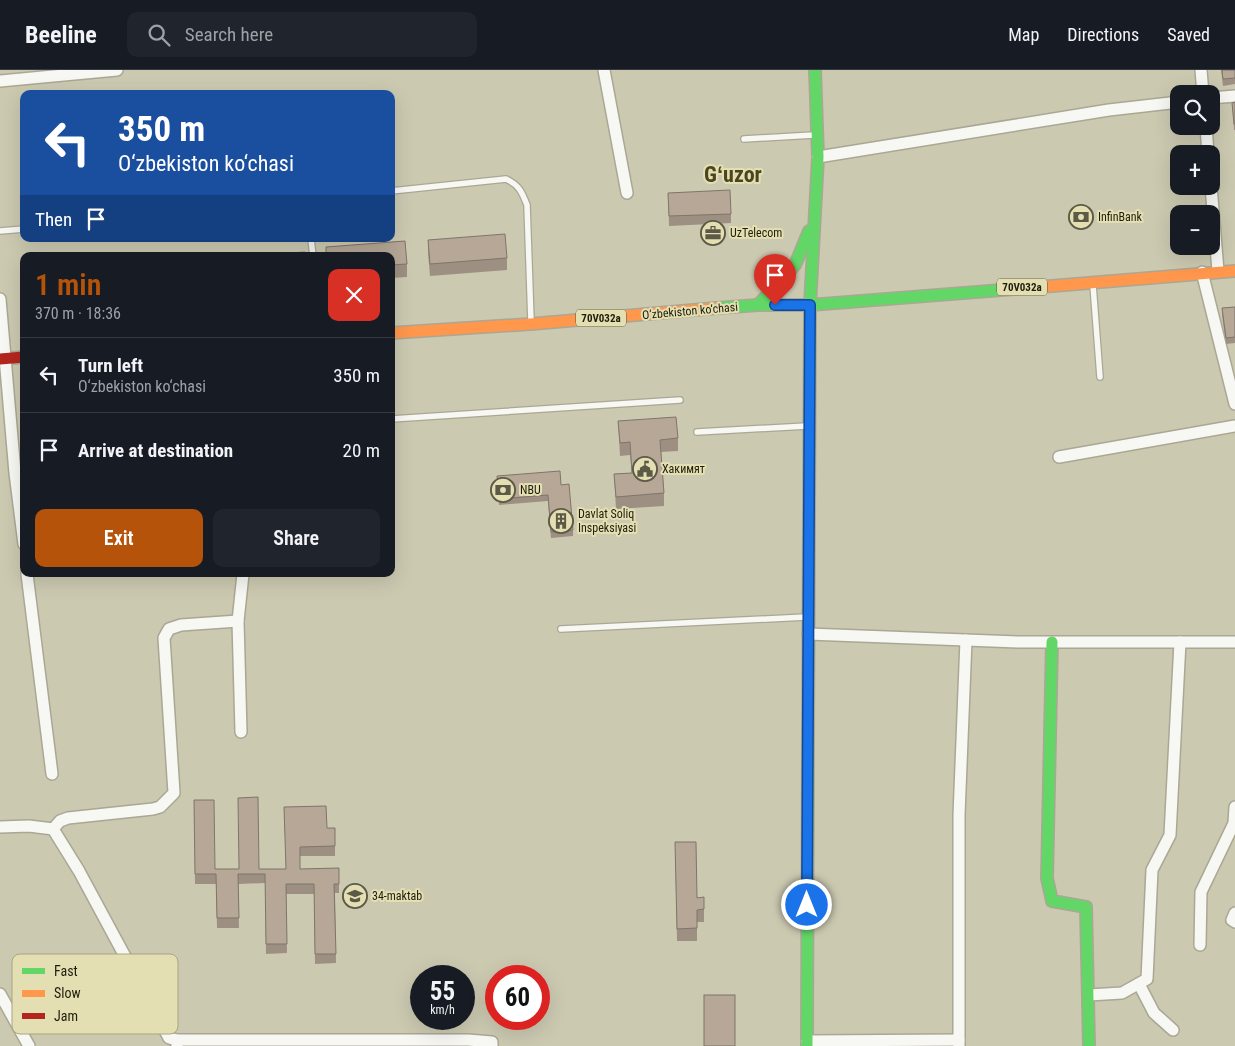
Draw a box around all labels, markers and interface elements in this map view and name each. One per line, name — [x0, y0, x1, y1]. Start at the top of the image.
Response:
search box — [127, 12, 477, 57]
text: Beeline — [25, 21, 97, 49]
icon: search — [145, 21, 173, 49]
text: Search here — [185, 23, 273, 46]
text: Map — [1008, 24, 1039, 45]
text: Directions — [1067, 24, 1139, 45]
text: Saved — [1167, 24, 1210, 45]
map controls — [1170, 85, 1220, 255]
button: search — [1170, 85, 1220, 135]
text: 350 m — [118, 109, 205, 150]
icon: left — [35, 110, 100, 175]
button: + — [1170, 145, 1220, 195]
text: O‘zbekiston ko‘chasi — [118, 151, 294, 176]
district label: Gʻuzor — [704, 162, 762, 187]
bank icon: InfinBank — [1068, 204, 1094, 230]
icon: arrive — [82, 205, 110, 233]
button: − — [1170, 205, 1220, 255]
text: Then — [35, 208, 72, 231]
place label: InfinBank — [1098, 210, 1143, 224]
office icon: UzTelecom — [700, 220, 726, 246]
place label: UzTelecom — [730, 226, 782, 240]
pin — [754, 254, 796, 305]
icon: arrive — [761, 261, 789, 289]
text: 1 min — [35, 267, 101, 302]
button: close — [328, 269, 380, 321]
road number: 70V032a — [997, 278, 1047, 296]
street label: O‘zbekiston ko‘chasi — [642, 300, 738, 322]
text: 370 m · 18:36 — [35, 304, 121, 323]
road number: 70V032a — [576, 310, 626, 326]
text: Turn left — [78, 354, 143, 377]
icon: left — [35, 361, 63, 389]
text: 350 m — [333, 364, 380, 387]
text: O‘zbekiston ko‘chasi — [78, 377, 206, 396]
icon: arrive — [35, 436, 63, 464]
text: Arrive at destination — [78, 439, 233, 462]
text: 20 m — [343, 439, 380, 462]
public building icon: Хакимят — [632, 456, 658, 482]
place label: Хакимят — [662, 462, 705, 476]
bank icon: NBU — [490, 477, 516, 503]
place label: NBU — [520, 483, 541, 497]
place label: Davlat Soliq Inspeksiyasi — [578, 507, 636, 535]
building icon: Davlat Soliq Inspeksiyasi — [548, 508, 574, 534]
button: Exit — [35, 509, 203, 567]
button: Share — [213, 509, 380, 567]
position arrow — [780, 878, 832, 930]
school or university icon: 34-maktab — [342, 883, 368, 909]
place label: 34-maktab — [372, 889, 422, 903]
legend — [12, 954, 178, 1034]
text: Fast — [54, 963, 78, 979]
speed limit sign: 60 — [485, 965, 550, 1030]
text: 55 — [430, 977, 455, 1006]
text: Slow — [54, 985, 81, 1001]
text: km/h — [430, 1003, 455, 1017]
text: Jam — [54, 1008, 78, 1024]

